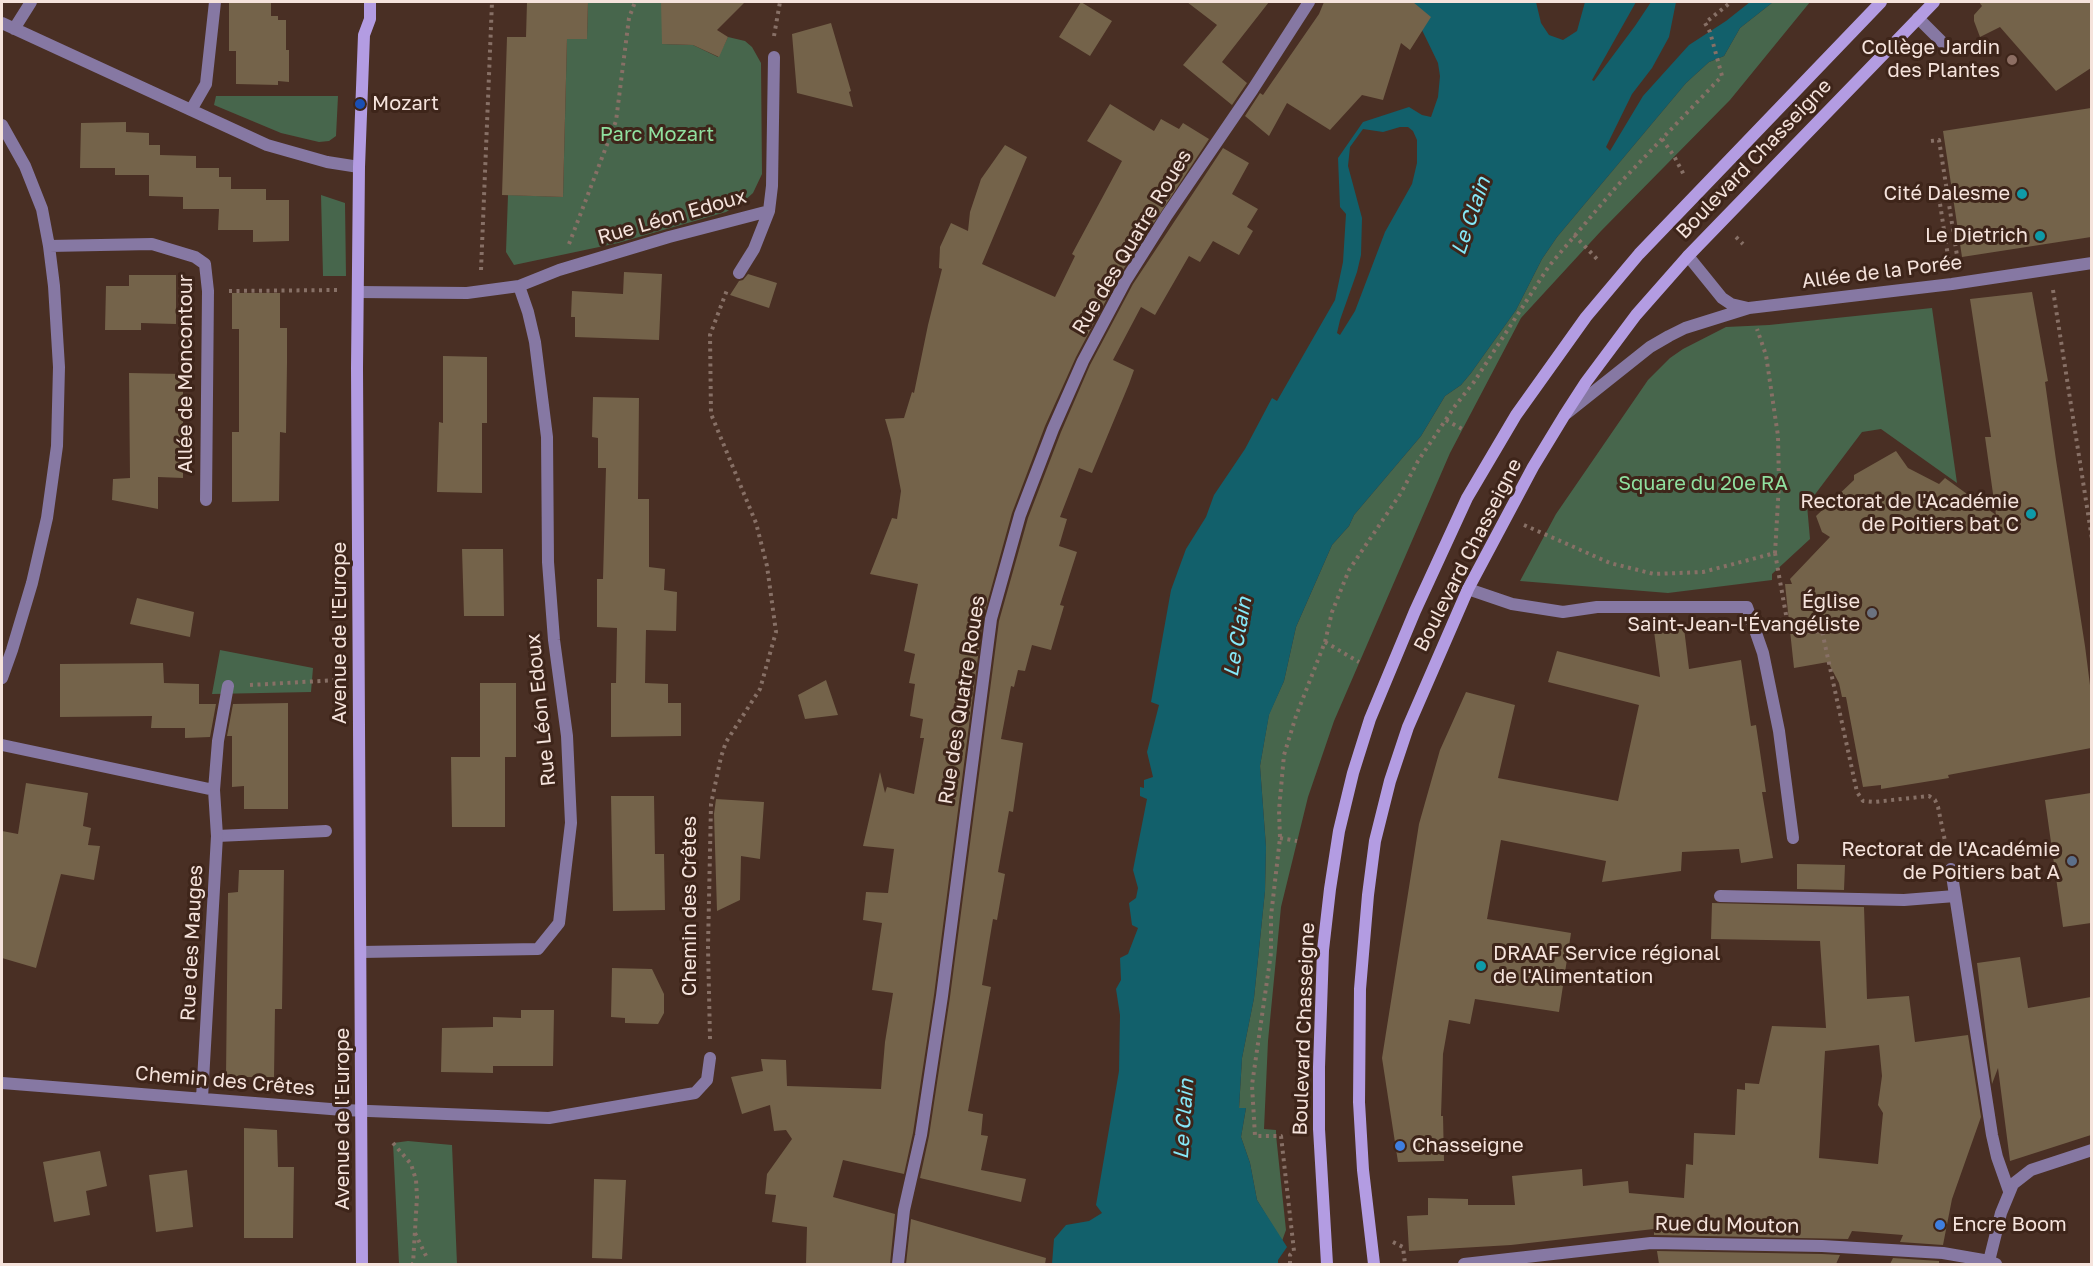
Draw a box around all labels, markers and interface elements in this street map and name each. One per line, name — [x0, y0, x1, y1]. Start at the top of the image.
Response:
place label: Collège Jardin des Plantes — [1861, 36, 2000, 83]
marker: Collège Jardin des Plantes — [2005, 53, 2019, 67]
street label: Boulevard Chasseigne — [1671, 74, 1837, 244]
place label: Mozart — [372, 92, 439, 116]
marker: Mozart — [353, 97, 367, 111]
park label: Parc Mozart — [600, 123, 714, 147]
street label: Rue des Quatre Roues — [1067, 145, 1197, 339]
water label: Le Clain — [1446, 174, 1496, 258]
place label: Cité Dalesme — [1883, 182, 2010, 206]
street label: Rue Léon Edoux — [595, 184, 749, 250]
marker: Cité Dalesme — [2015, 187, 2029, 201]
place label: Le Dietrich — [1925, 224, 2028, 248]
marker: Le Dietrich — [2033, 229, 2047, 243]
street label: Allée de la Porée — [1801, 250, 1963, 294]
street label: Allée de Moncontour — [174, 274, 198, 474]
street label: Boulevard Chasseigne — [1409, 455, 1527, 655]
park label: Square du 20e RA — [1618, 472, 1788, 496]
place label: Rectorat de l'Académie de Poitiers bat C — [1800, 490, 2019, 537]
marker: Rectorat de l'Académie de Poitiers bat C — [2024, 507, 2038, 521]
street label: Avenue de l'Europe — [328, 542, 352, 724]
place label: Église Saint-Jean-l'Évangéliste — [1627, 590, 1860, 637]
street label: Rue des Quatre Roues — [934, 594, 990, 806]
water label: Le Clain — [1219, 595, 1257, 679]
marker: Église Saint-Jean-l'Évangéliste — [1865, 606, 1879, 620]
street label: Rue Léon Edoux — [521, 632, 561, 788]
street label: Chemin des Crêtes — [678, 816, 702, 996]
place label: Rectorat de l'Académie de Poitiers bat A — [1841, 838, 2060, 885]
marker: Rectorat de l'Académie de Poitiers bat A — [2065, 854, 2079, 868]
street label: Rue des Mauges — [176, 864, 208, 1022]
street label: Boulevard Chasseigne — [1288, 922, 1320, 1136]
place label: DRAAF Service régional de l'Alimentation — [1493, 942, 1720, 989]
marker: DRAAF Service régional de l'Alimentation — [1474, 959, 1488, 973]
street label: Avenue de l'Europe — [331, 1028, 355, 1210]
street label: Chemin des Crêtes — [134, 1061, 316, 1101]
water label: Le Clain — [1169, 1078, 1199, 1160]
place label: Chasseigne — [1412, 1134, 1524, 1158]
marker: Chasseigne — [1393, 1139, 1407, 1153]
street label: Rue du Mouton — [1654, 1212, 1800, 1238]
place label: Encre Boom — [1952, 1213, 2067, 1237]
marker: Encre Boom — [1933, 1218, 1947, 1232]

